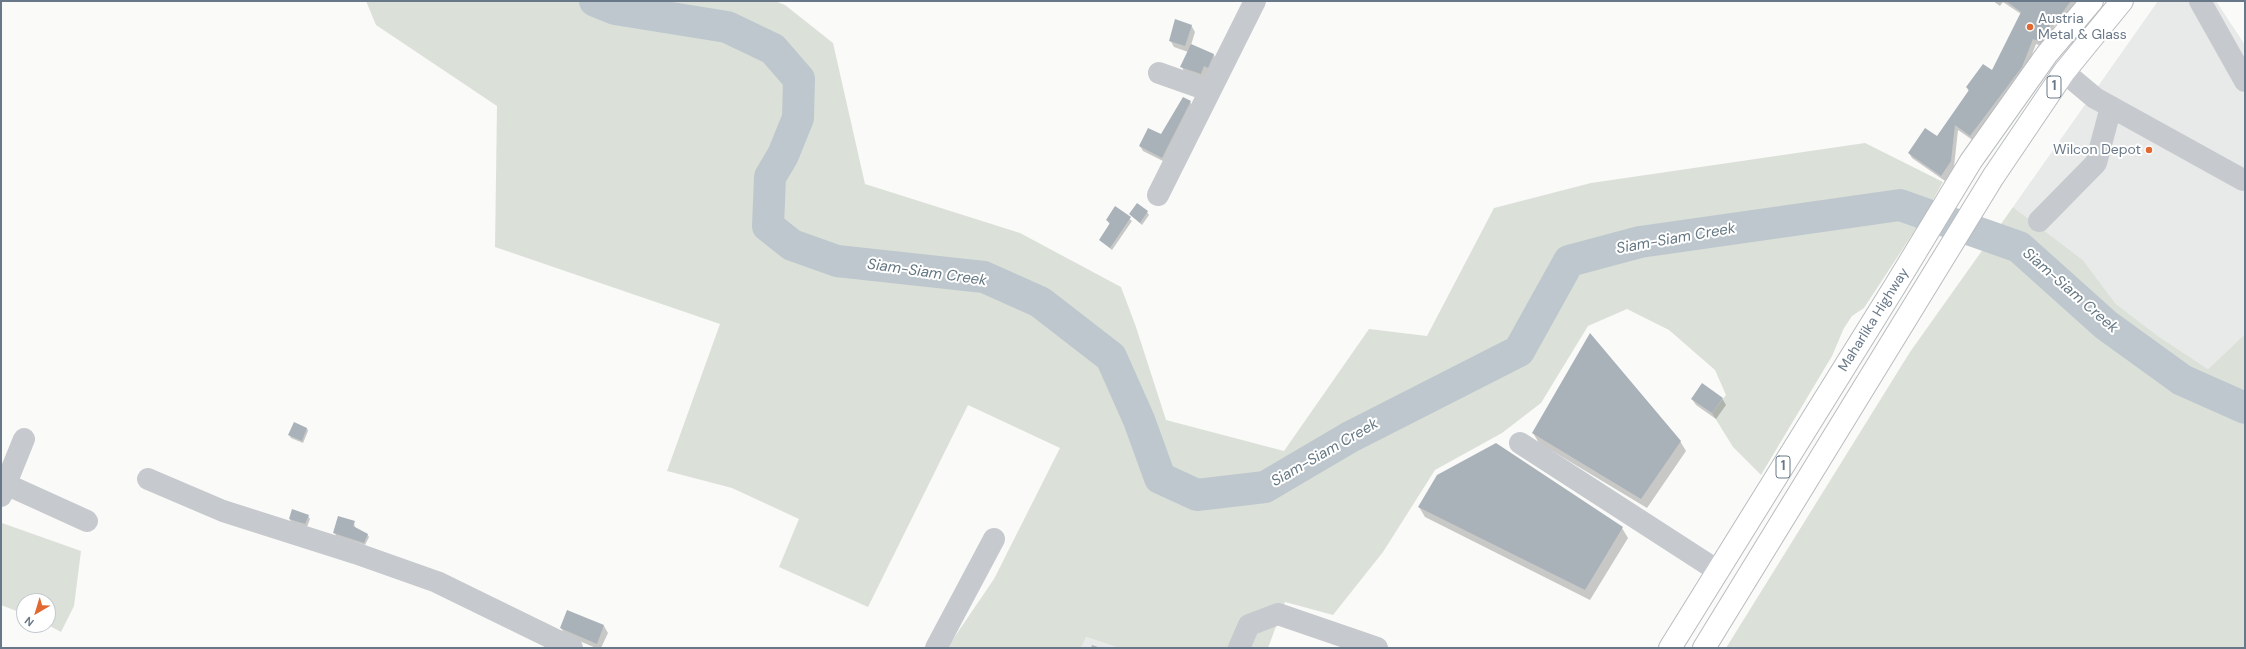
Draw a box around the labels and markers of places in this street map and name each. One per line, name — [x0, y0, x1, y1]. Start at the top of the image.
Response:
place label: Austria Metal & Glass — [2038, 11, 2127, 44]
marker: Austria Metal & Glass — [2025, 22, 2035, 32]
place label: Wilcon Depot — [2053, 142, 2141, 158]
marker: Wilcon Depot — [2144, 145, 2154, 155]

